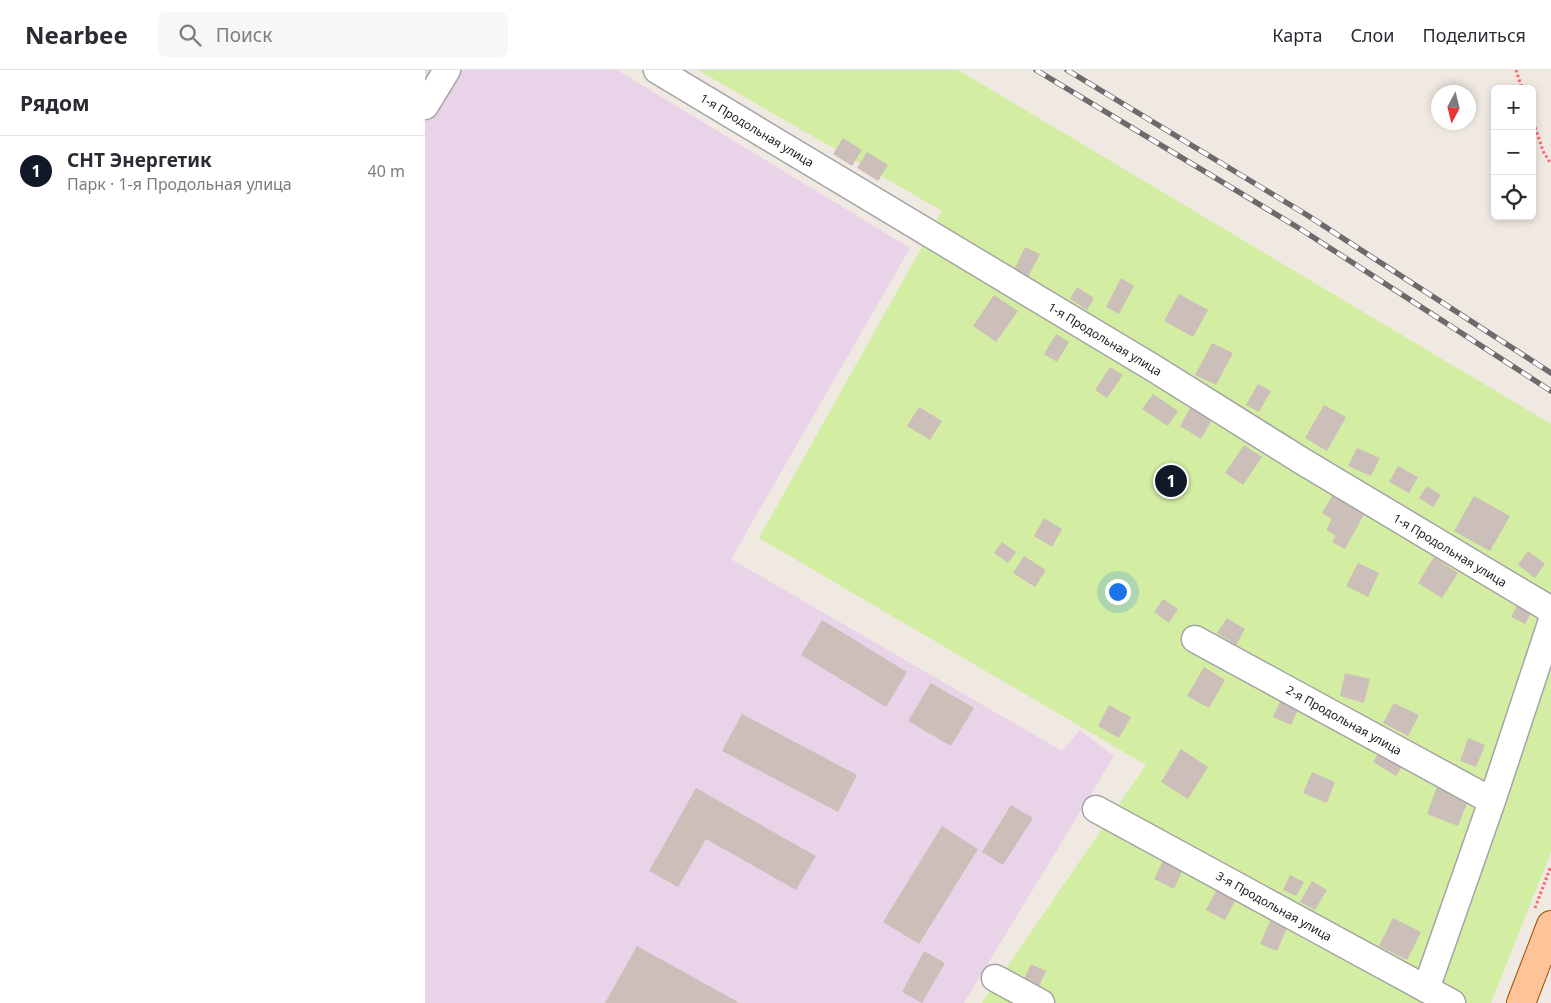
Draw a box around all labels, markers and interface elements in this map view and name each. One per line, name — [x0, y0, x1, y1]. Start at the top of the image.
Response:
search box — [158, 12, 508, 57]
text: Nearbee — [25, 18, 128, 51]
icon: search — [176, 21, 204, 49]
text: Поиск — [216, 22, 272, 48]
text: Карта — [1272, 23, 1322, 47]
text: Слои — [1350, 23, 1394, 47]
text: Поделиться — [1422, 23, 1526, 47]
north arrow — [1431, 85, 1476, 130]
map controls — [1491, 85, 1536, 220]
button: + — [1491, 85, 1536, 130]
text: Рядом — [20, 89, 90, 117]
street label: 1-я Продольная улица — [697, 89, 817, 171]
button: − — [1491, 130, 1536, 175]
text: СНТ Энергетик — [67, 147, 212, 173]
text: 1 — [31, 160, 41, 182]
text: 40 m — [368, 160, 405, 182]
text: Парк · 1-я Продольная улица — [67, 173, 292, 195]
button: locate — [1491, 175, 1536, 220]
street label: 1-я Продольная улица — [1045, 298, 1165, 380]
pin: 1 — [1155, 462, 1187, 500]
street label: 1-я Продольная улица — [1390, 509, 1510, 591]
your location — [1105, 579, 1131, 605]
street label: 2-я Продольная улица — [1283, 681, 1405, 759]
street label: 3-я Продольная улица — [1213, 867, 1335, 945]

